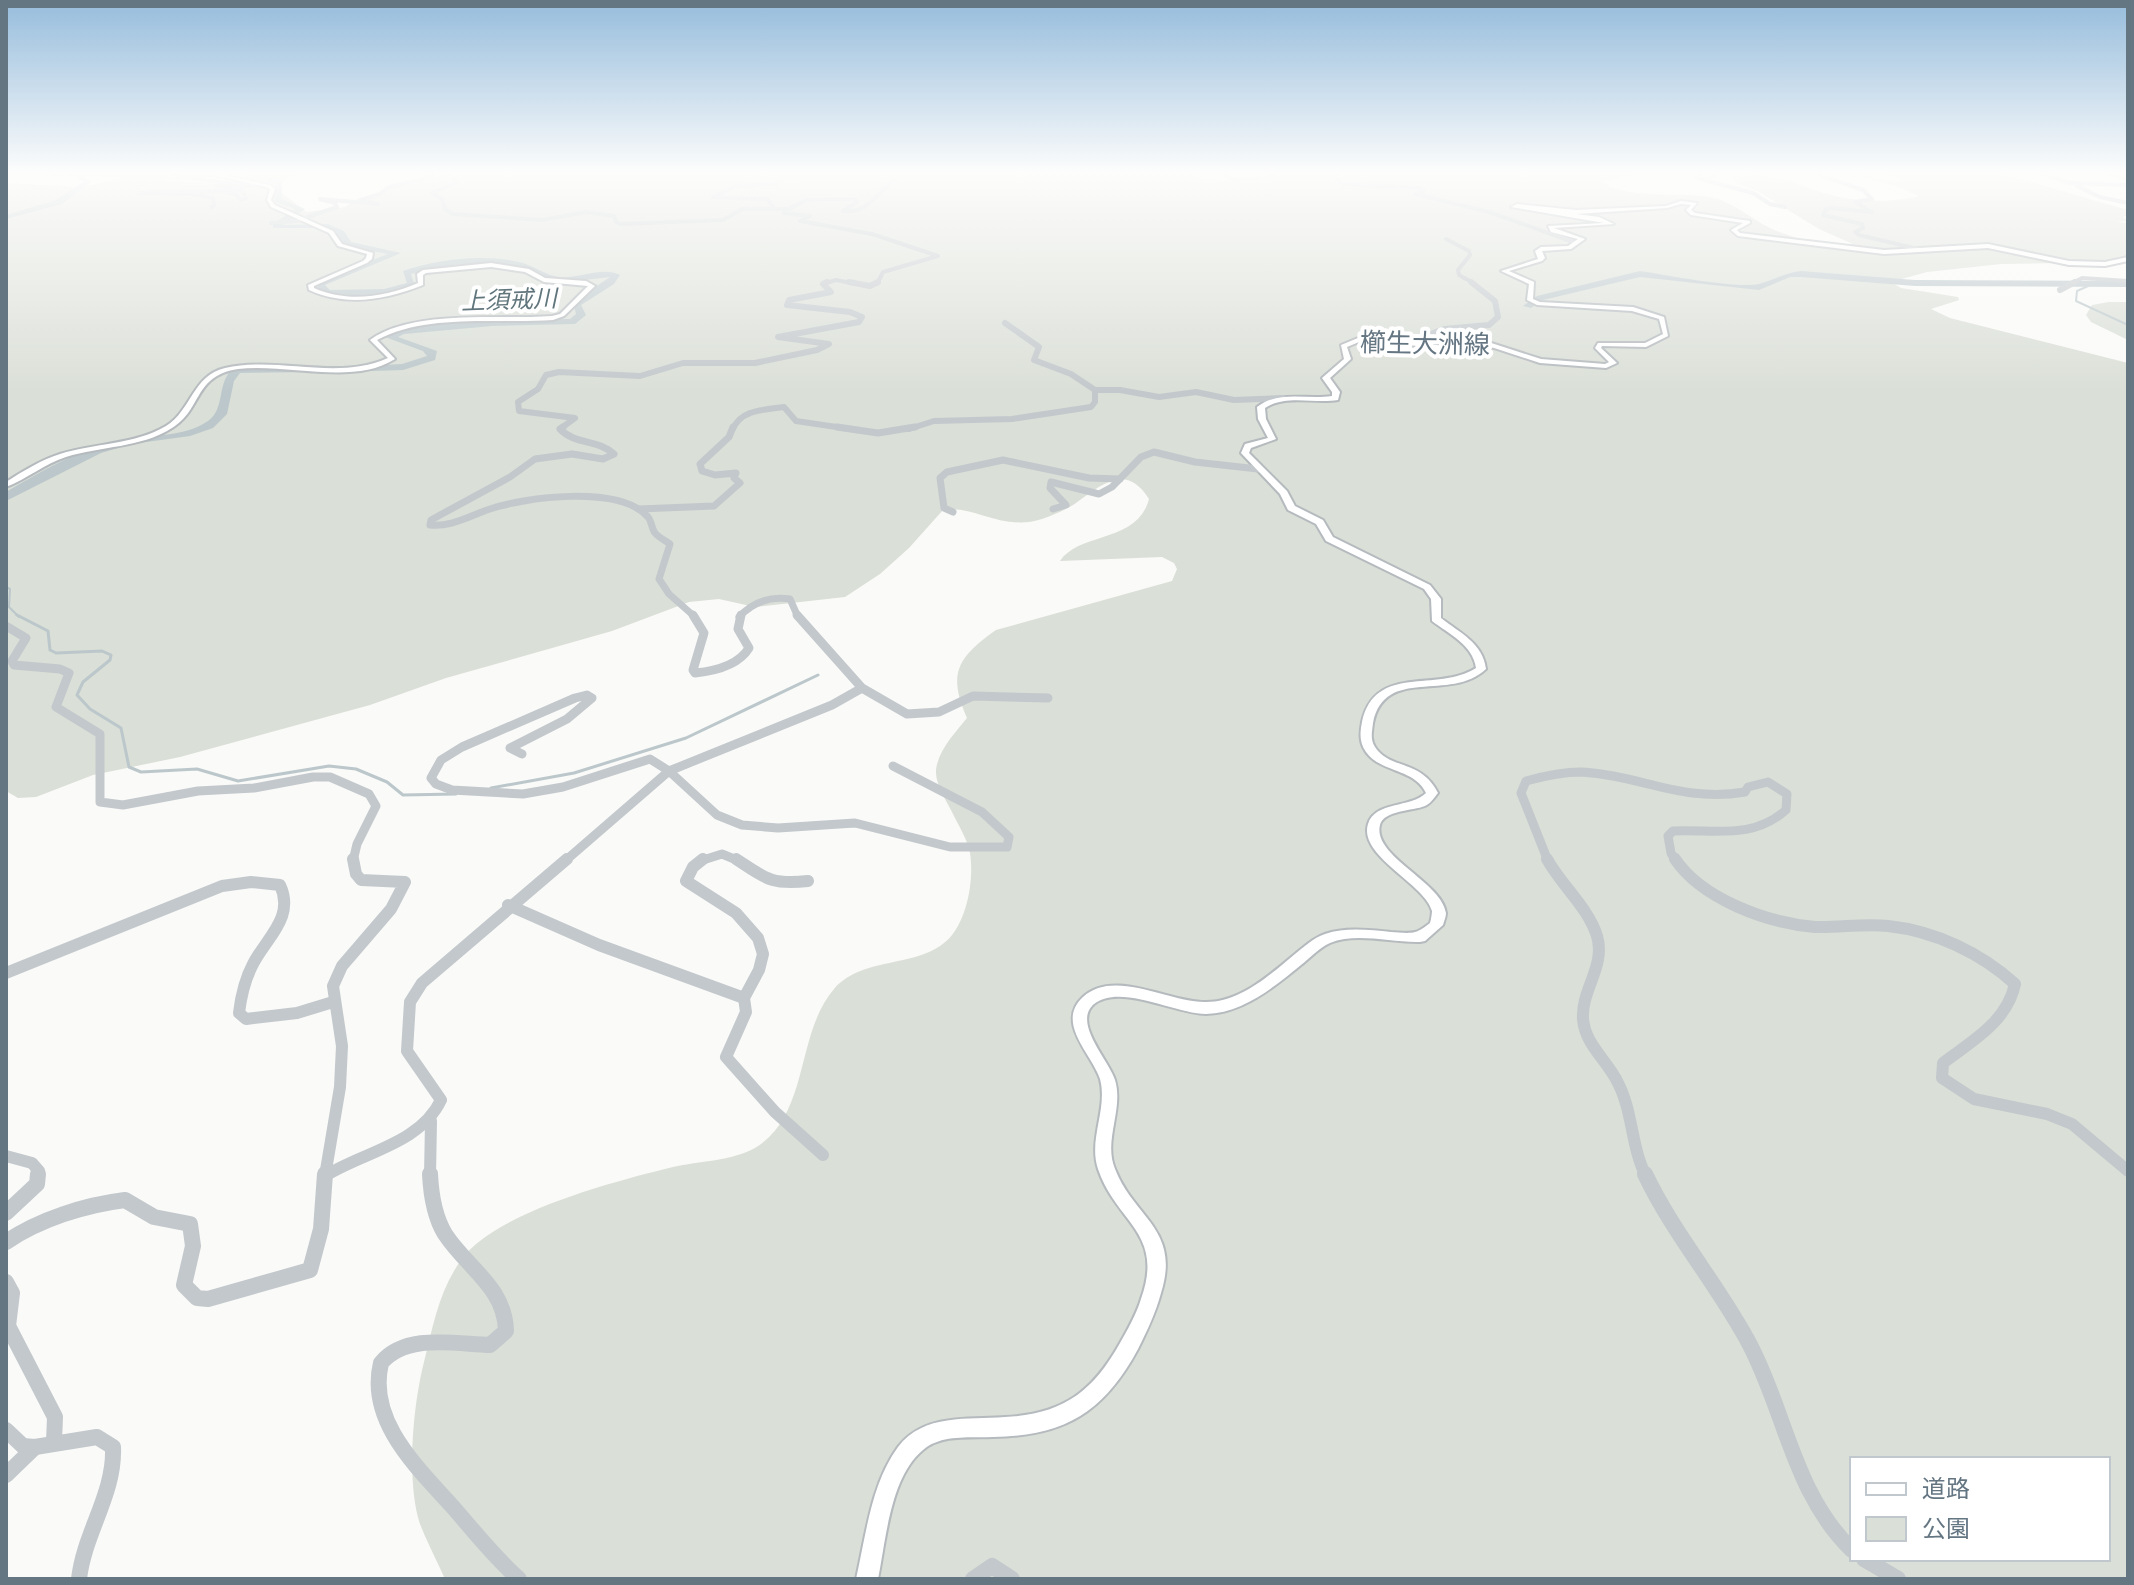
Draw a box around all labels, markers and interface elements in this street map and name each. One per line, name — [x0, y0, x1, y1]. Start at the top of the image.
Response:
water label: 上須戒川 — [461, 284, 560, 316]
street label: 櫛生大洲線 — [1360, 327, 1490, 361]
legend — [1850, 1457, 2110, 1561]
text: 道路 — [1922, 1475, 1970, 1503]
text: 公園 — [1922, 1515, 1970, 1543]

